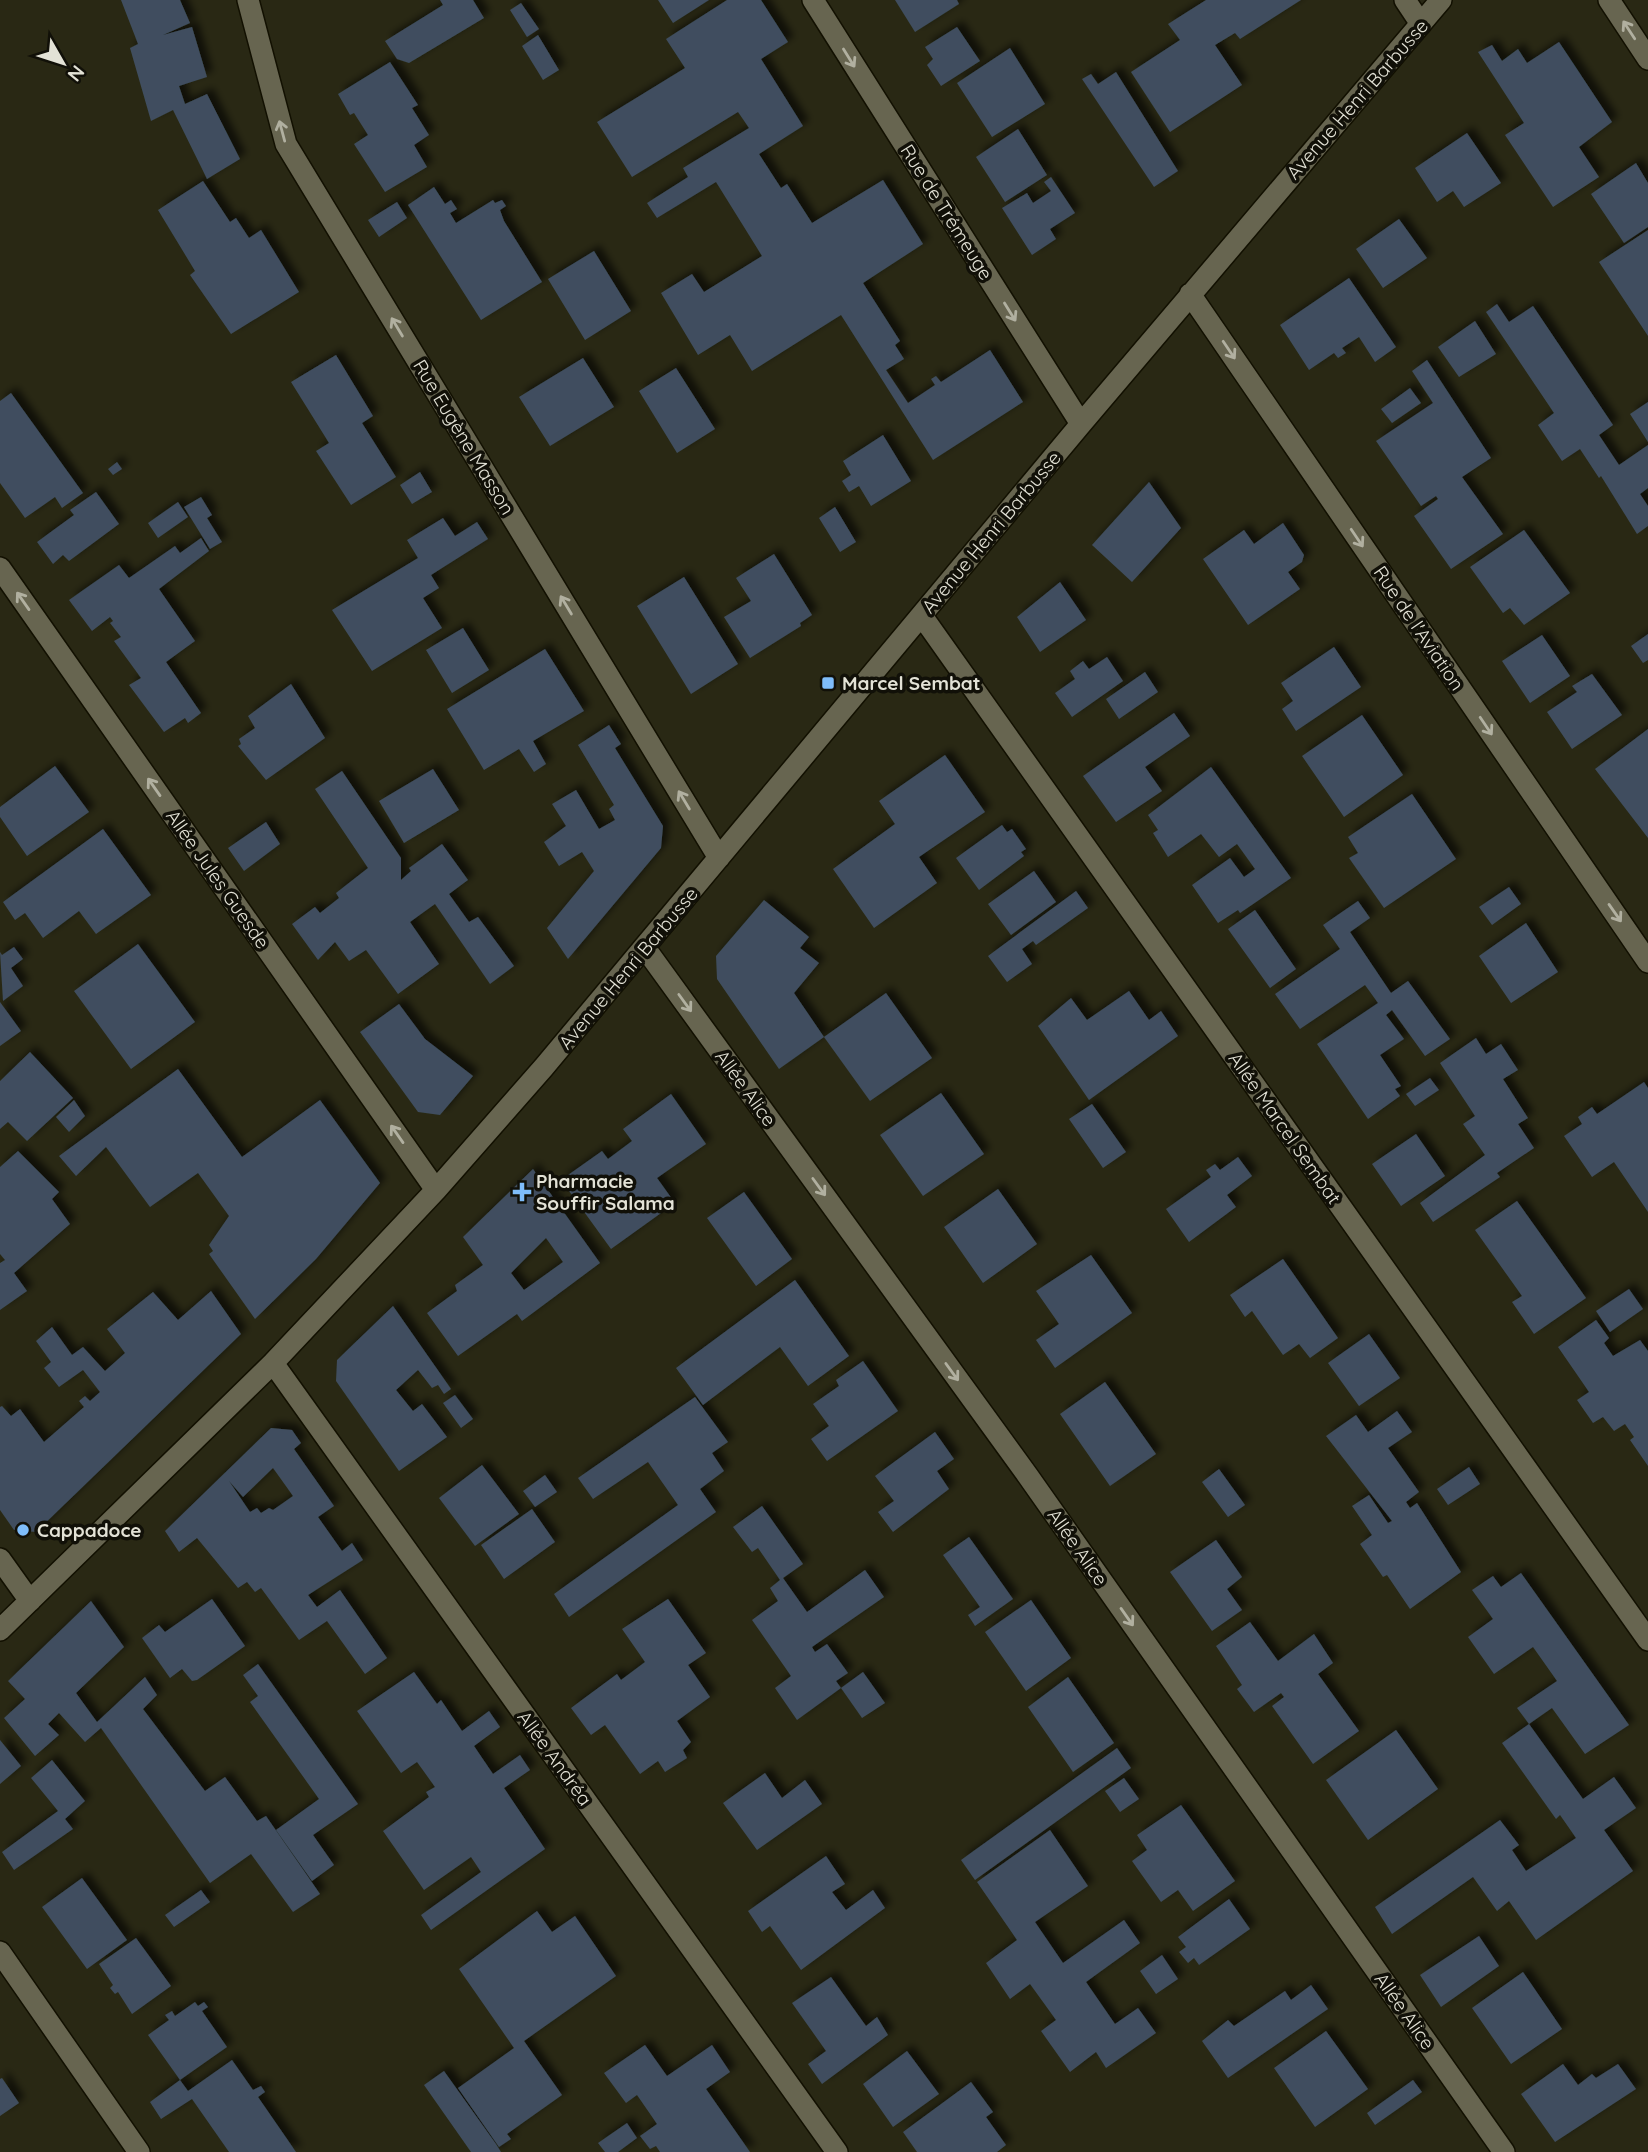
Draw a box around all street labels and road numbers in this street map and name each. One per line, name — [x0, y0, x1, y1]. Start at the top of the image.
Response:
street label: Avenue Henri Barbusse — [1281, 14, 1433, 184]
street label: Rue de Trémeuge — [896, 140, 998, 284]
street label: Rue Eugène Masson — [408, 355, 520, 519]
street label: Avenue Henri Barbusse — [916, 446, 1066, 618]
street label: Rue de l'Aviation — [1368, 561, 1470, 695]
street label: Allée Jules Guesde — [161, 805, 275, 953]
street label: Avenue Henri Barbusse — [553, 882, 703, 1054]
street label: Allée Alice — [710, 1045, 782, 1131]
street label: Allée Marcel Sembat — [1224, 1047, 1346, 1209]
street label: Allée Alice — [1043, 1504, 1113, 1590]
street label: Allée Andréa — [513, 1706, 597, 1810]
street label: Allée Alice — [1370, 1968, 1440, 2054]

